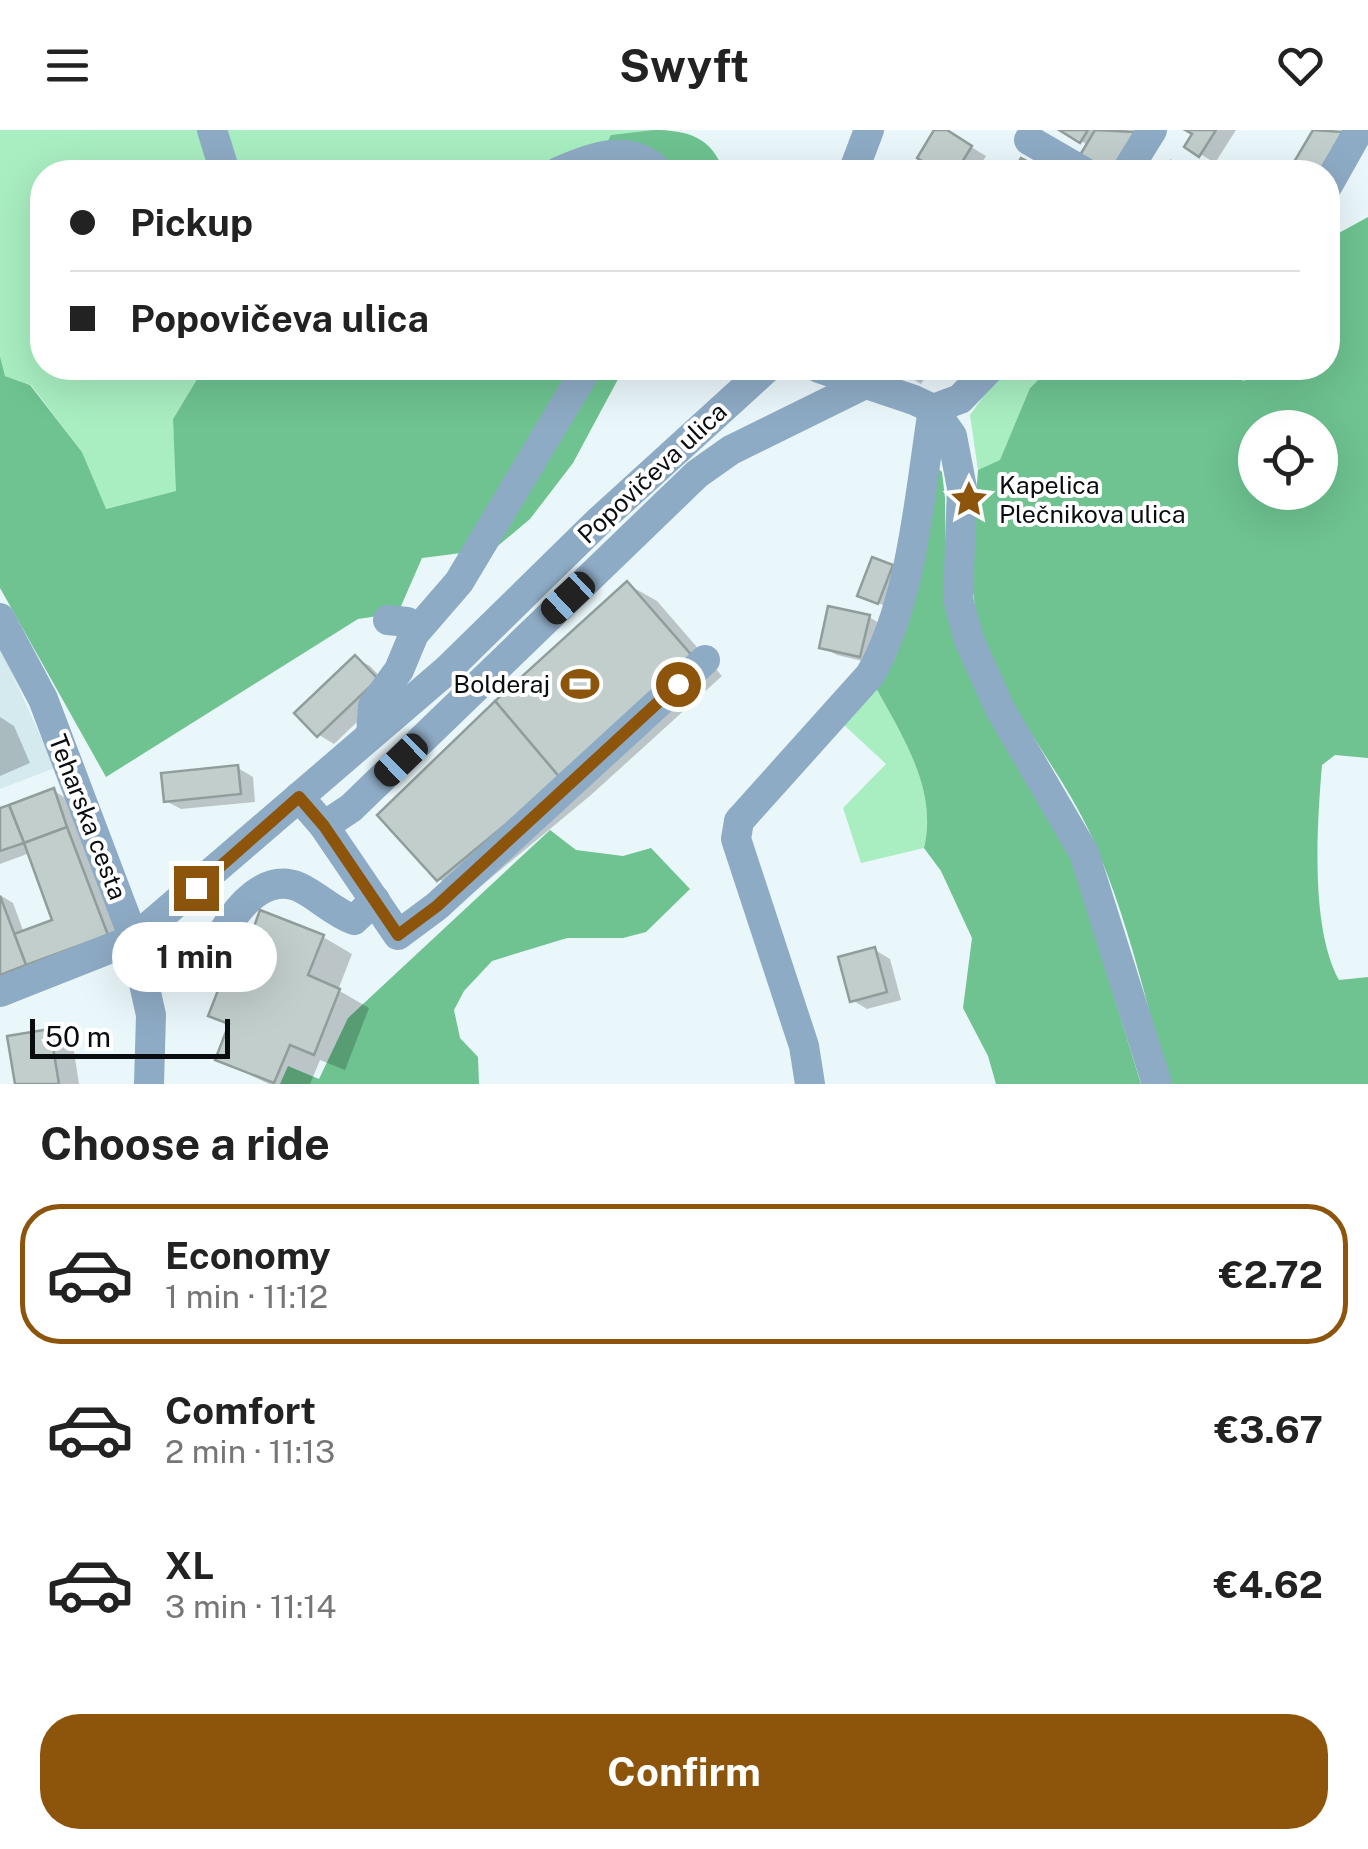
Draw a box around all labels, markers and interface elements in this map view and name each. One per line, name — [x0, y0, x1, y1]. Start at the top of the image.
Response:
icon: menu — [40, 38, 95, 93]
icon: heart — [1273, 38, 1328, 93]
text: Swyft — [619, 39, 749, 92]
text: Pickup — [130, 200, 253, 245]
text: Popovičeva ulica — [130, 296, 429, 341]
street label: Popovičeva ulica — [571, 396, 733, 550]
map controls — [1238, 410, 1338, 510]
button: locate — [1238, 410, 1338, 510]
place label: Kapelica Plečnikova ulica — [999, 470, 1186, 529]
place icon: Kapelica Plečnikova ulica — [948, 478, 990, 520]
car — [536, 567, 600, 629]
route start — [656, 662, 701, 707]
sports icon: Bolderaj — [559, 663, 601, 705]
place label: Bolderaj — [453, 669, 550, 699]
car — [369, 728, 433, 792]
street label: Teharska cesta — [43, 730, 133, 904]
route end — [174, 866, 219, 911]
callout: 1 min — [114, 923, 278, 993]
text: 1 min — [156, 938, 233, 975]
scale bar — [30, 1014, 230, 1058]
text: 50 m — [45, 1020, 111, 1053]
text: Choose a ride — [40, 1117, 330, 1170]
icon: car — [45, 1229, 135, 1319]
text: Economy — [165, 1233, 331, 1278]
text: €2.72 — [1219, 1252, 1323, 1297]
text: 1 min · 11:12 — [165, 1278, 328, 1315]
icon: car — [45, 1384, 135, 1474]
text: Comfort — [165, 1388, 316, 1433]
text: €3.67 — [1214, 1407, 1323, 1452]
text: 2 min · 11:13 — [165, 1433, 335, 1470]
icon: car — [45, 1539, 135, 1629]
text: XL — [165, 1543, 214, 1588]
text: €4.62 — [1214, 1562, 1323, 1607]
text: 3 min · 11:14 — [165, 1588, 336, 1625]
button: Confirm — [40, 1714, 1328, 1829]

